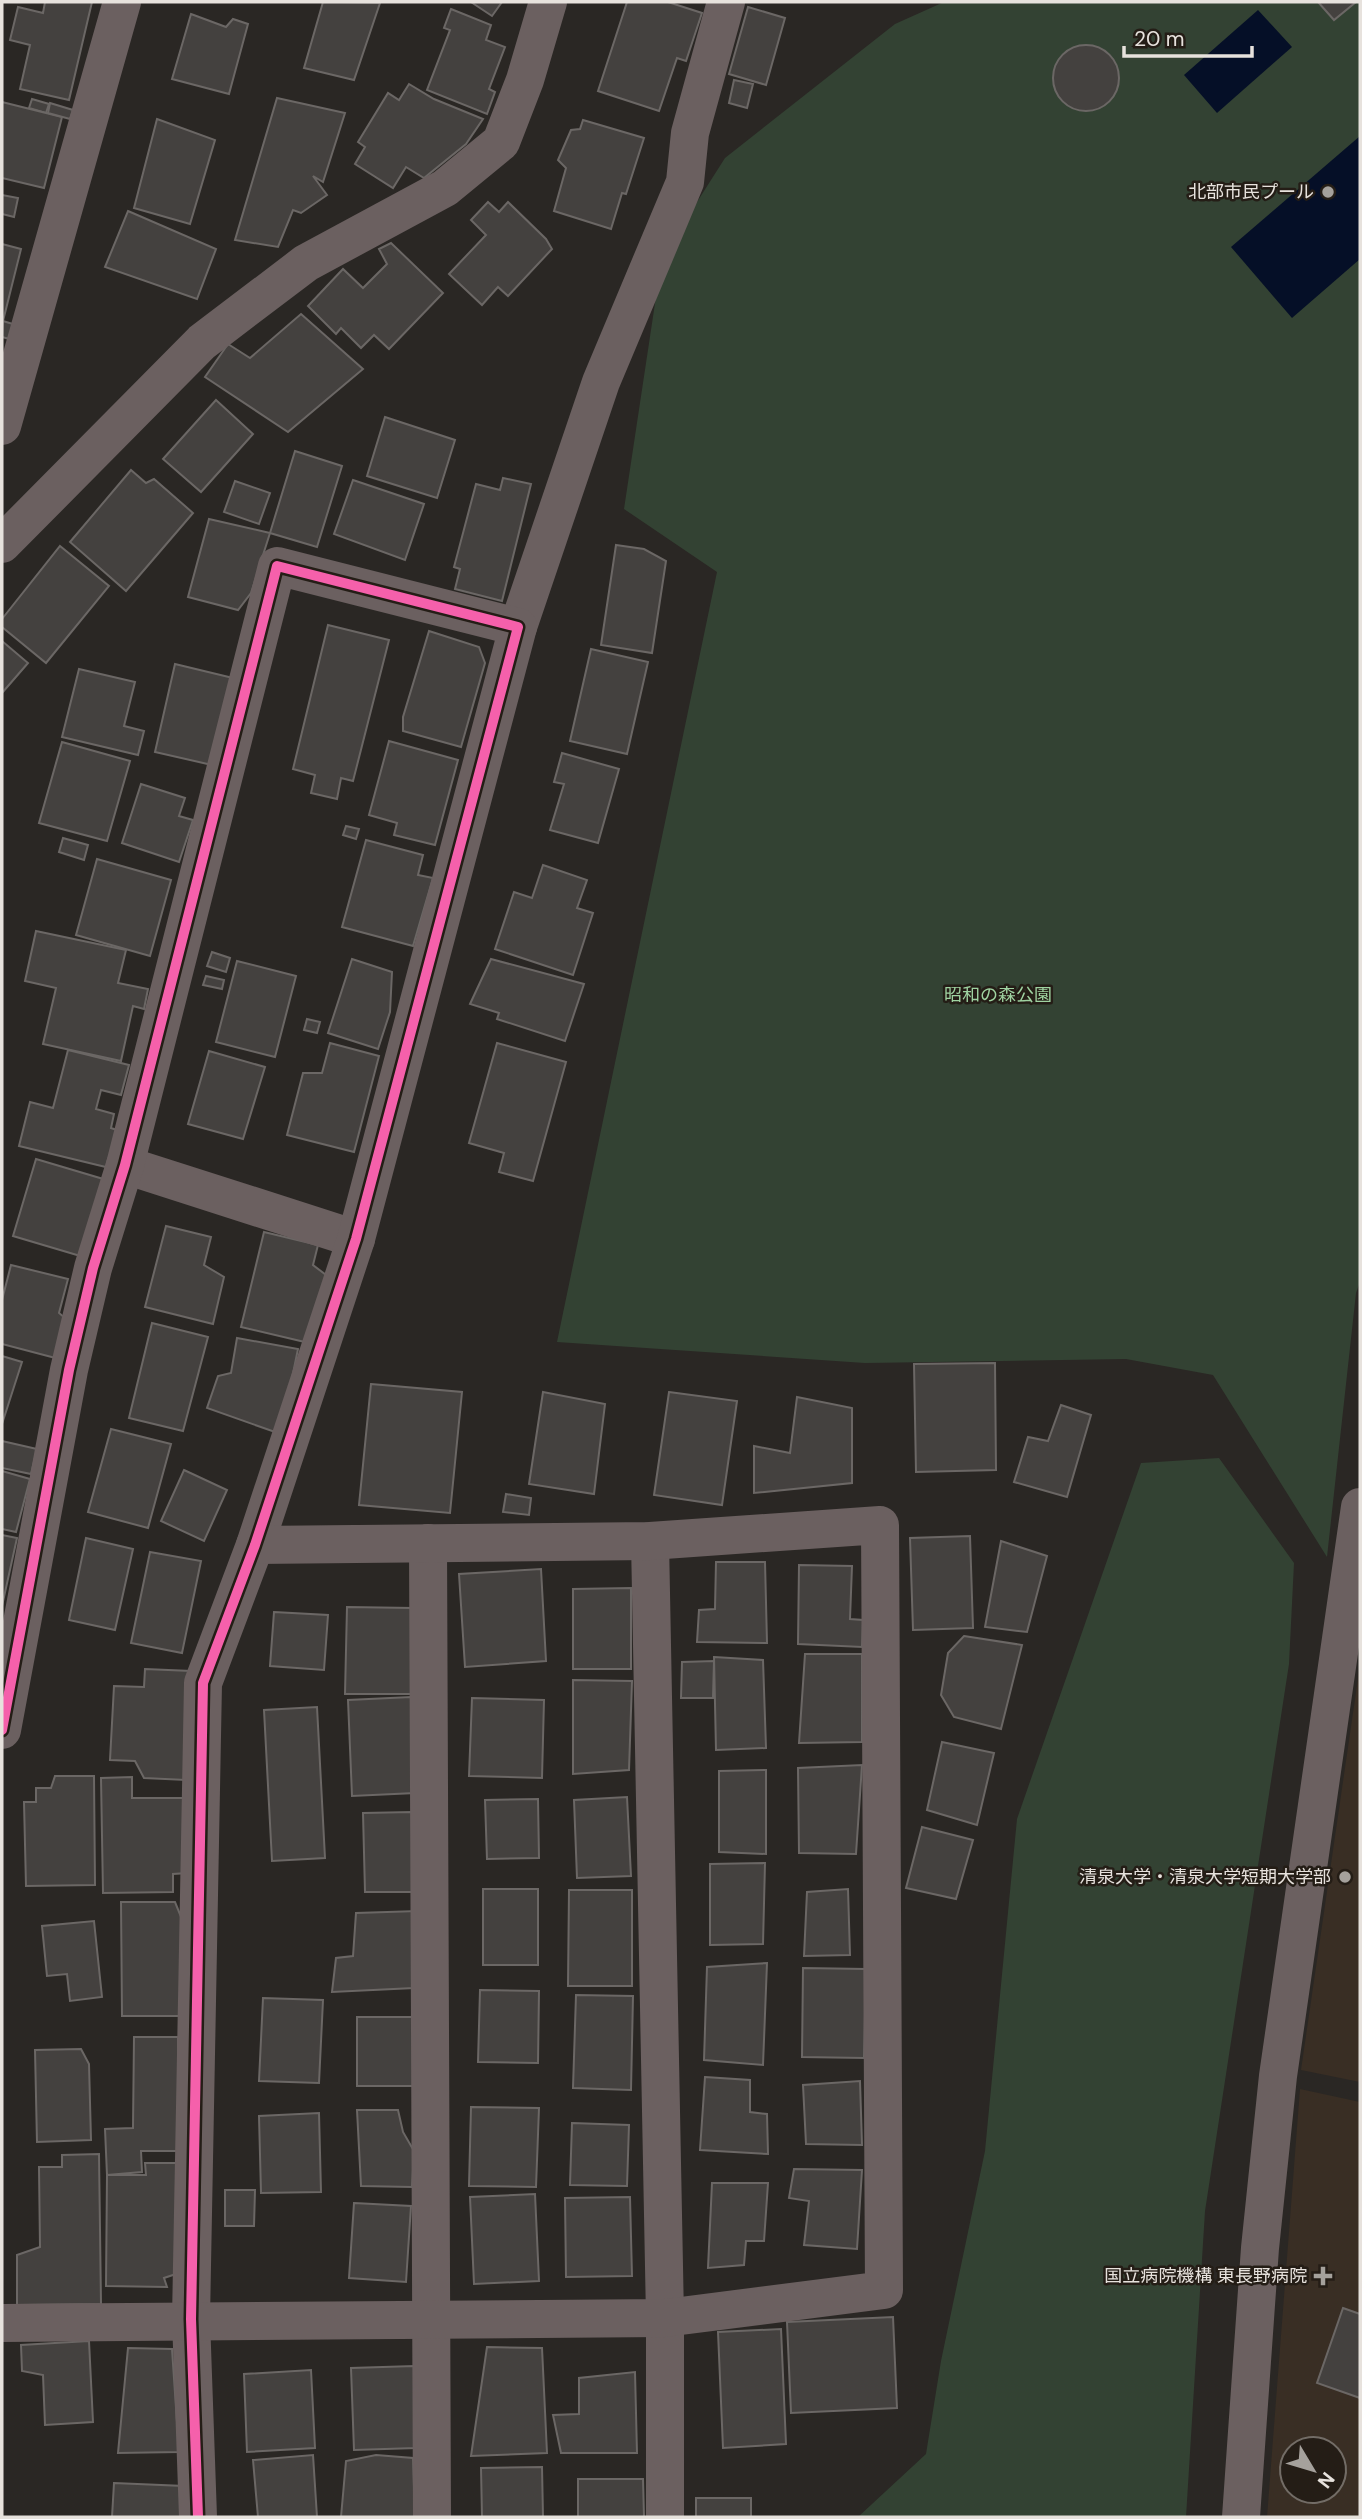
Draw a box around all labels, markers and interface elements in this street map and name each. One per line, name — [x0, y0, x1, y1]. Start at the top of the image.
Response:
scale bar — [1124, 14, 1252, 58]
text: 20 m — [1134, 25, 1185, 53]
place label: 北部市民プール — [1188, 180, 1314, 204]
marker: 北部市民プール — [1320, 184, 1336, 200]
park label: 昭和の森公園 — [944, 983, 1052, 1007]
place label: 清泉大学・清泉大学短期大学部 — [1079, 1865, 1331, 1889]
marker: 清泉大学・清泉大学短期大学部 — [1337, 1869, 1353, 1885]
place label: 国立病院機構 東長野病院 — [1104, 2264, 1307, 2288]
marker: 国立病院機構 東長野病院 — [1313, 2266, 1333, 2286]
north arrow — [1278, 2435, 1348, 2505]
text: N — [1312, 2467, 1340, 2493]

